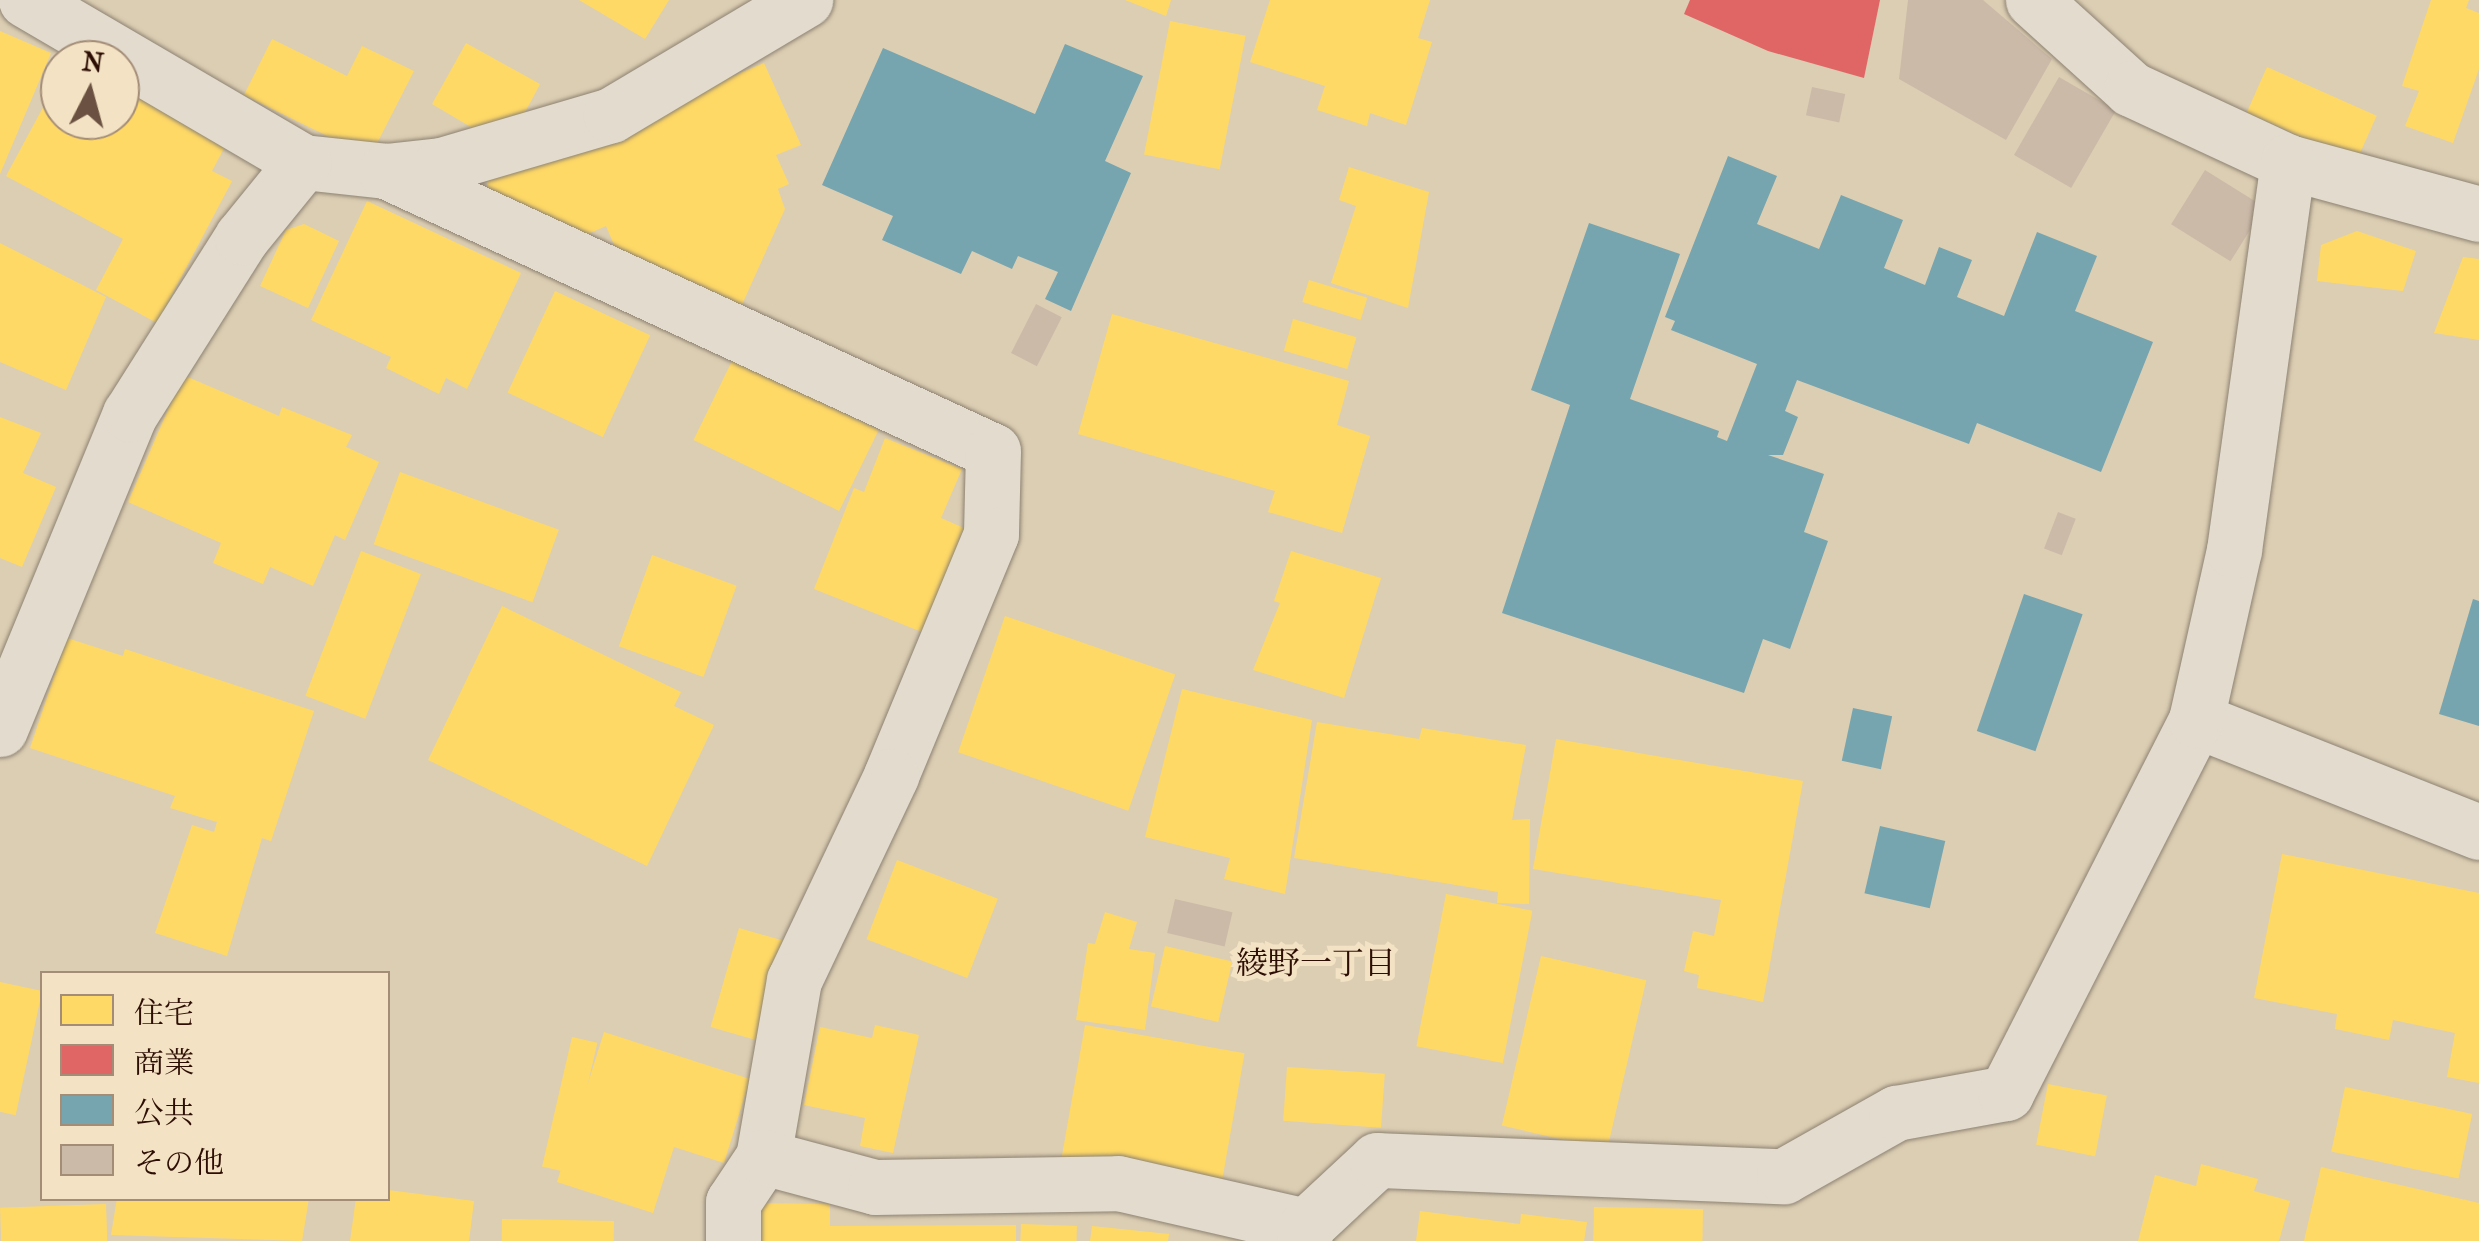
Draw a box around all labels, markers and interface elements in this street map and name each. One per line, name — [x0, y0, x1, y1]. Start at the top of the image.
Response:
north arrow — [40, 40, 140, 140]
text: N — [81, 44, 105, 79]
district label: 綾野一丁目 — [1236, 945, 1396, 983]
legend — [40, 971, 390, 1201]
text: 住宅 — [134, 996, 194, 1031]
text: 商業 — [134, 1046, 194, 1081]
text: 公共 — [134, 1096, 194, 1131]
text: その他 — [134, 1146, 224, 1181]

